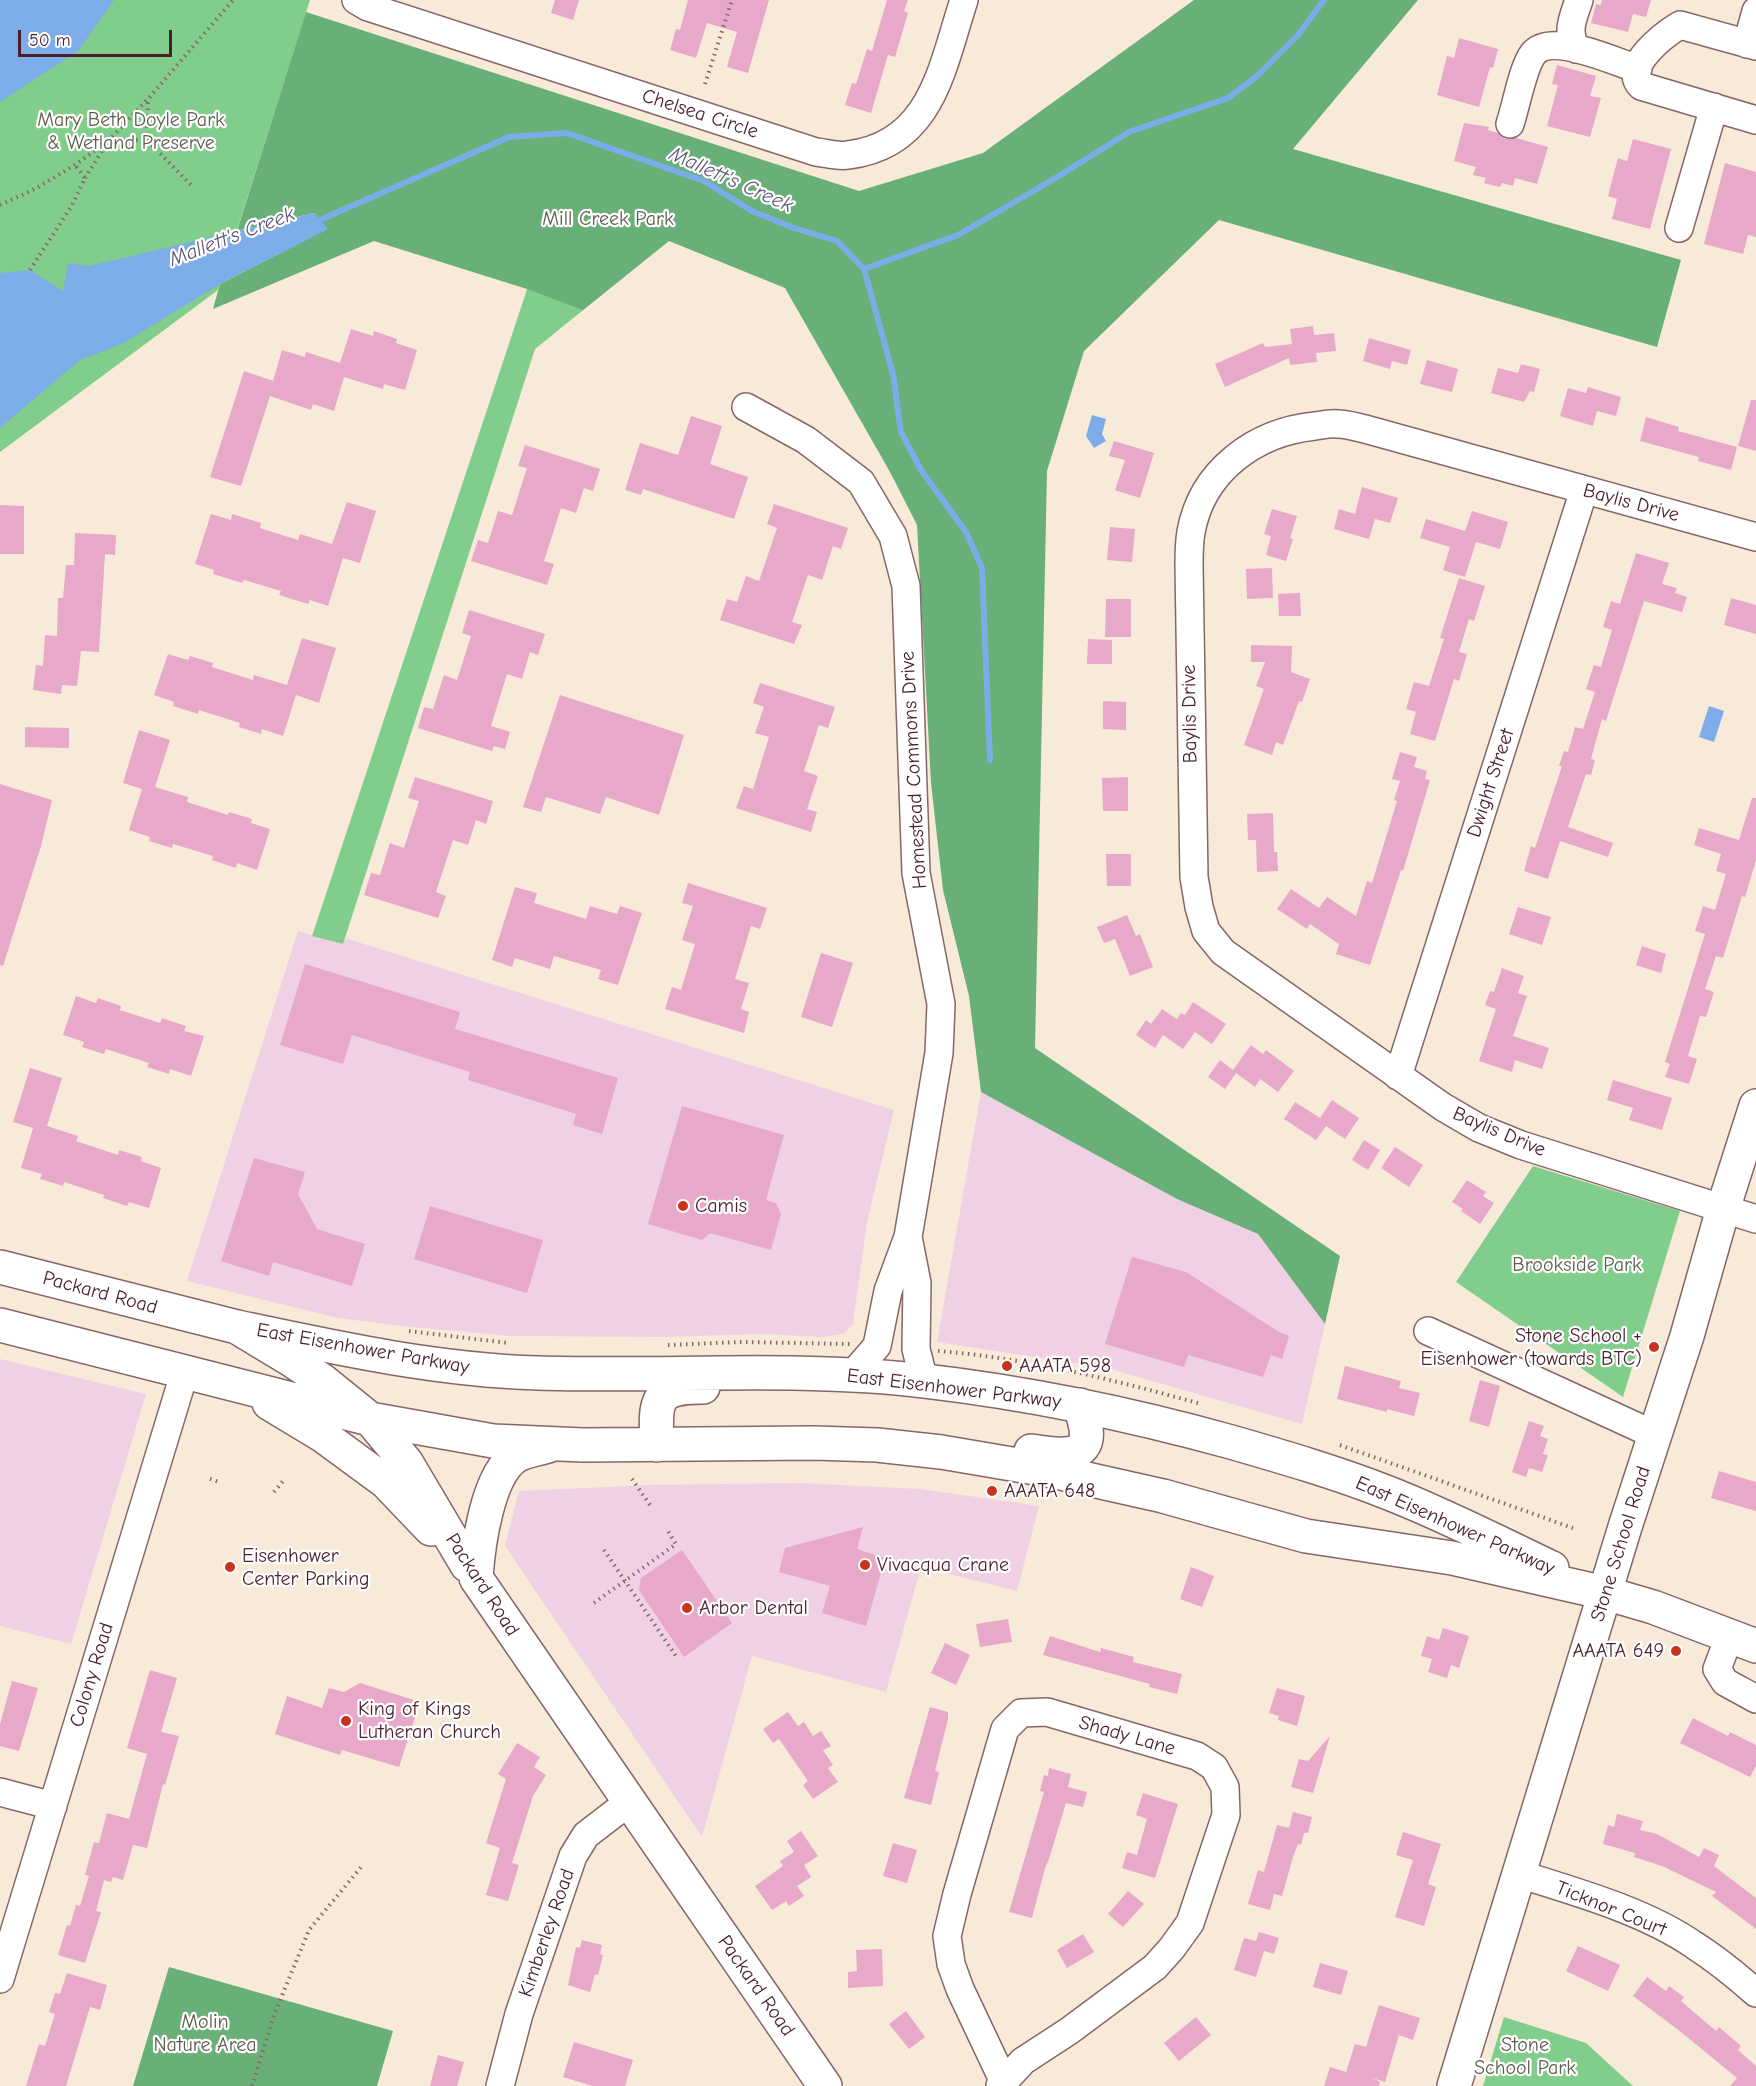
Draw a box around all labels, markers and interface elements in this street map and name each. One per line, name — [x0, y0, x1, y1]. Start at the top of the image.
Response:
scale bar — [21, 18, 176, 56]
text: 50 m — [29, 30, 71, 51]
street label: Chelsea Circle — [639, 84, 761, 144]
park label: Mary Beth Doyle Park & Wetland Preserve — [37, 108, 225, 155]
water label: Mallett's Creek — [665, 141, 797, 219]
water label: Mallett's Creek — [166, 201, 298, 273]
park label: Mill Creek Park — [542, 207, 674, 231]
street label: Baylis Drive — [1580, 479, 1682, 527]
street label: Homestead Commons Drive — [896, 650, 932, 890]
street label: Baylis Drive — [1177, 664, 1203, 764]
street label: Dwight Street — [1462, 726, 1520, 840]
street label: Baylis Drive — [1449, 1102, 1549, 1162]
place label: Camis — [695, 1194, 747, 1218]
marker: Camis — [676, 1199, 690, 1213]
park label: Brookside Park — [1512, 1253, 1642, 1277]
street label: Packard Road — [40, 1266, 160, 1320]
street label: East Eisenhower Parkway — [255, 1318, 471, 1380]
place label: Stone School + Eisenhower (towards BTC) — [1420, 1324, 1642, 1371]
marker: Stone School + Eisenhower (towards BTC) — [1647, 1340, 1661, 1354]
place label: AAATA 598 — [1019, 1354, 1111, 1378]
marker: AAATA 598 — [1000, 1359, 1014, 1373]
street label: East Eisenhower Parkway — [846, 1364, 1062, 1414]
street label: Stone School Road — [1586, 1463, 1656, 1625]
street label: East Eisenhower Parkway — [1352, 1471, 1558, 1581]
place label: AAATA 648 — [1004, 1479, 1095, 1503]
marker: AAATA 648 — [985, 1484, 999, 1498]
street label: Packard Road — [440, 1529, 524, 1641]
place label: Eisenhower Center Parking — [242, 1544, 370, 1591]
place label: Vivacqua Crane — [877, 1553, 1009, 1577]
marker: Vivacqua Crane — [858, 1558, 872, 1572]
marker: Eisenhower Center Parking — [223, 1560, 237, 1574]
place label: Arbor Dental — [699, 1596, 808, 1620]
marker: Arbor Dental — [680, 1601, 694, 1615]
street label: Colony Road — [65, 1620, 119, 1730]
place label: AAATA 649 — [1573, 1639, 1664, 1663]
marker: AAATA 649 — [1669, 1644, 1683, 1658]
place label: King of Kings Lutheran Church — [358, 1697, 501, 1744]
street label: Shady Lane — [1076, 1711, 1178, 1761]
marker: King of Kings Lutheran Church — [339, 1714, 353, 1728]
street label: Kimberley Road — [514, 1866, 580, 2000]
street label: Ticknor Court — [1552, 1876, 1670, 1942]
street label: Packard Road — [712, 1931, 800, 2041]
park label: Molin Nature Area — [153, 2010, 257, 2057]
park label: Stone School Park — [1474, 2033, 1576, 2080]

